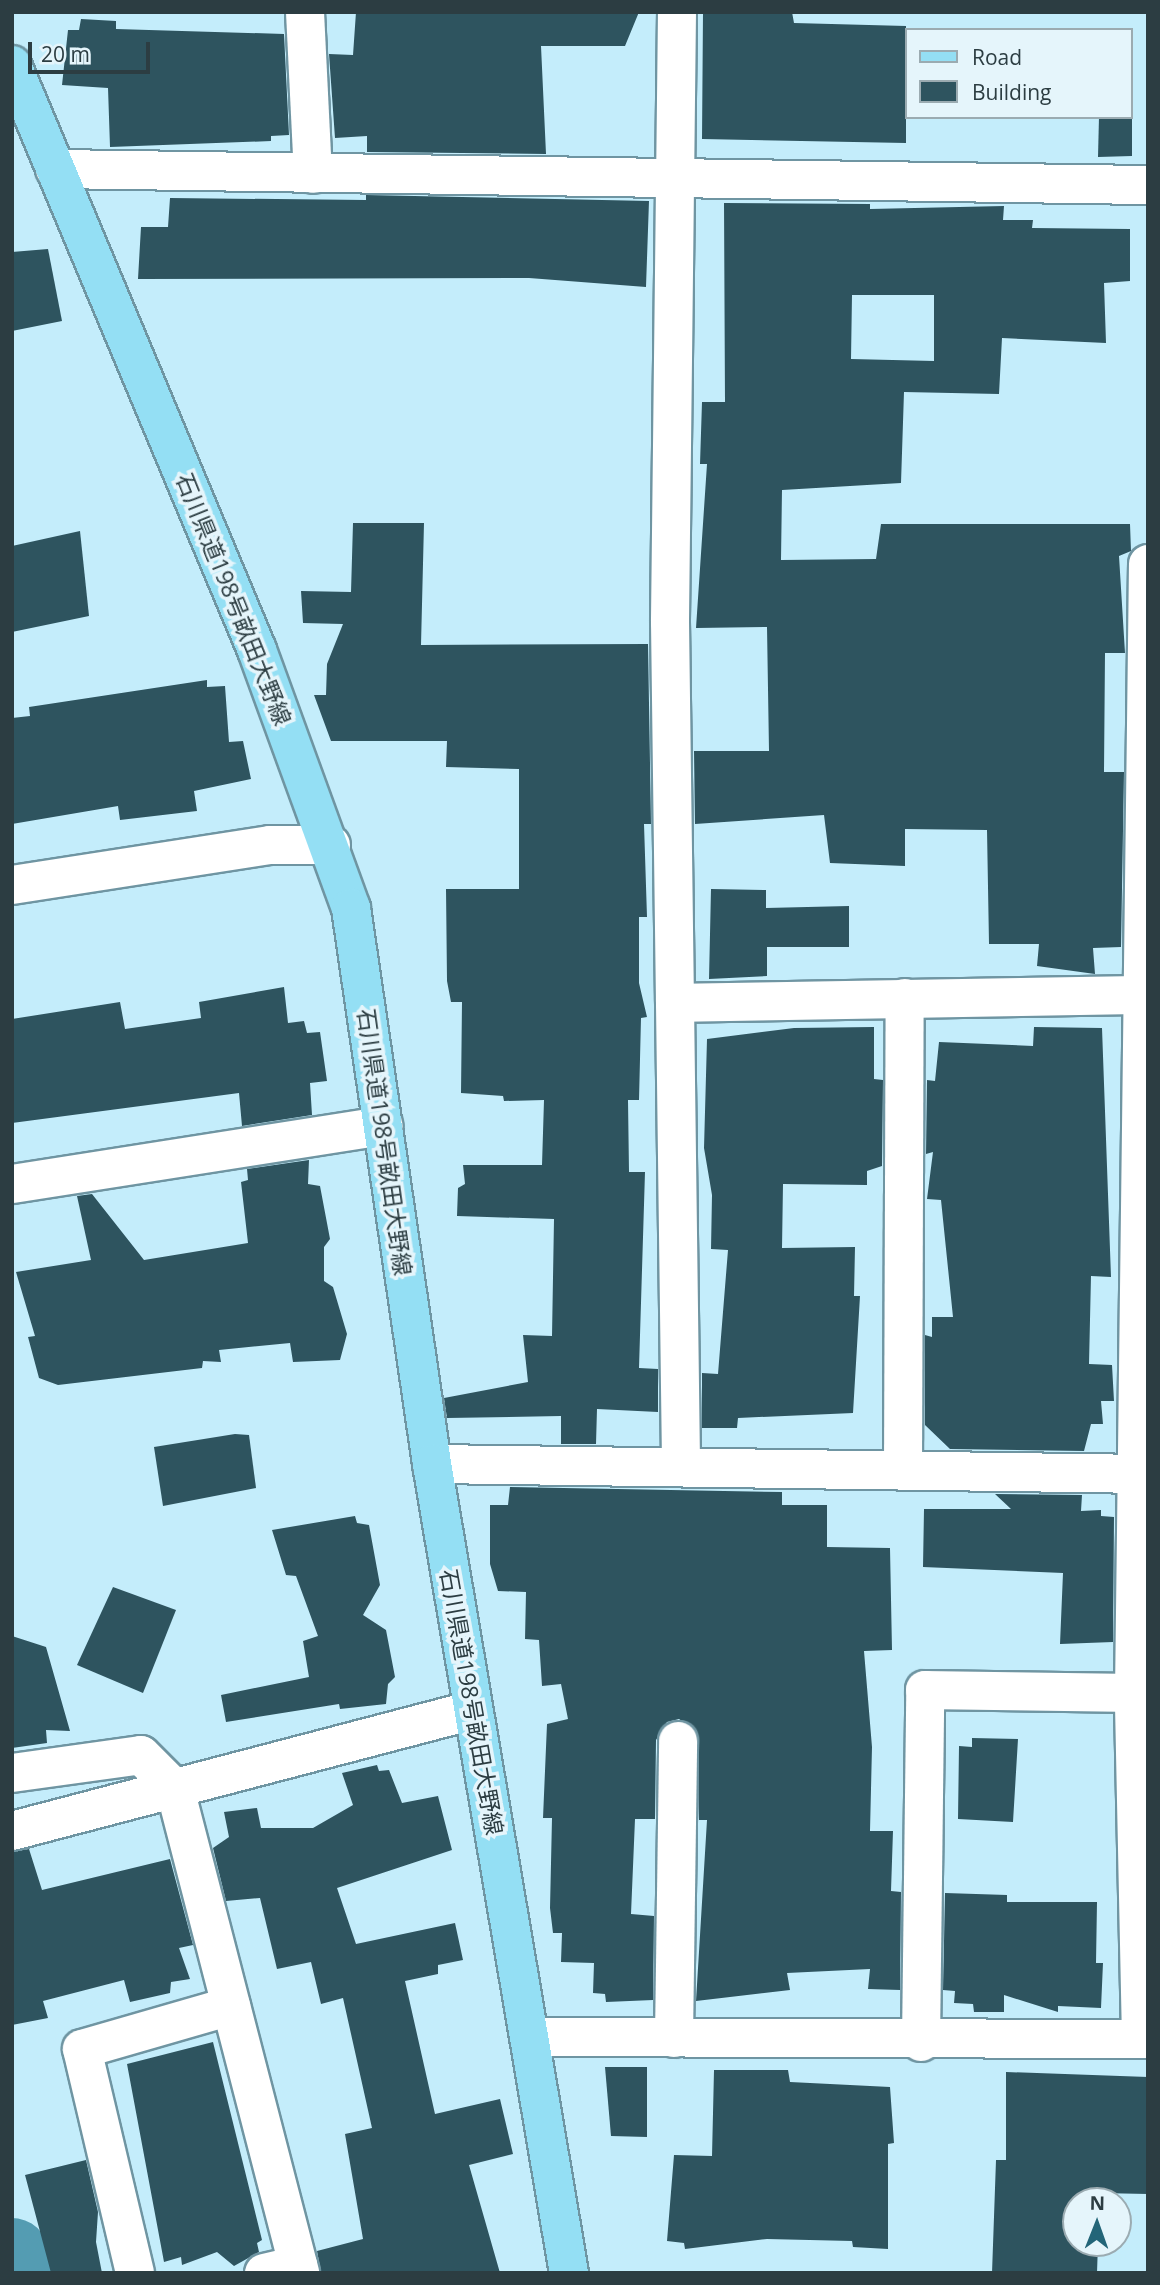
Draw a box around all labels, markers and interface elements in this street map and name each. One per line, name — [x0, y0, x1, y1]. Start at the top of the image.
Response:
scale bar — [32, 28, 154, 72]
legend — [904, 28, 1132, 119]
text: 20 m — [41, 40, 90, 68]
text: Road — [972, 43, 1022, 71]
text: Building — [972, 78, 1051, 106]
street label: 石川県道198号畝田大野線 — [171, 469, 297, 729]
street label: 石川県道198号畝田大野線 — [353, 1007, 417, 1277]
street label: 石川県道198号畝田大野線 — [435, 1567, 509, 1837]
north arrow — [1062, 2187, 1132, 2257]
text: N — [1089, 2190, 1105, 2216]

